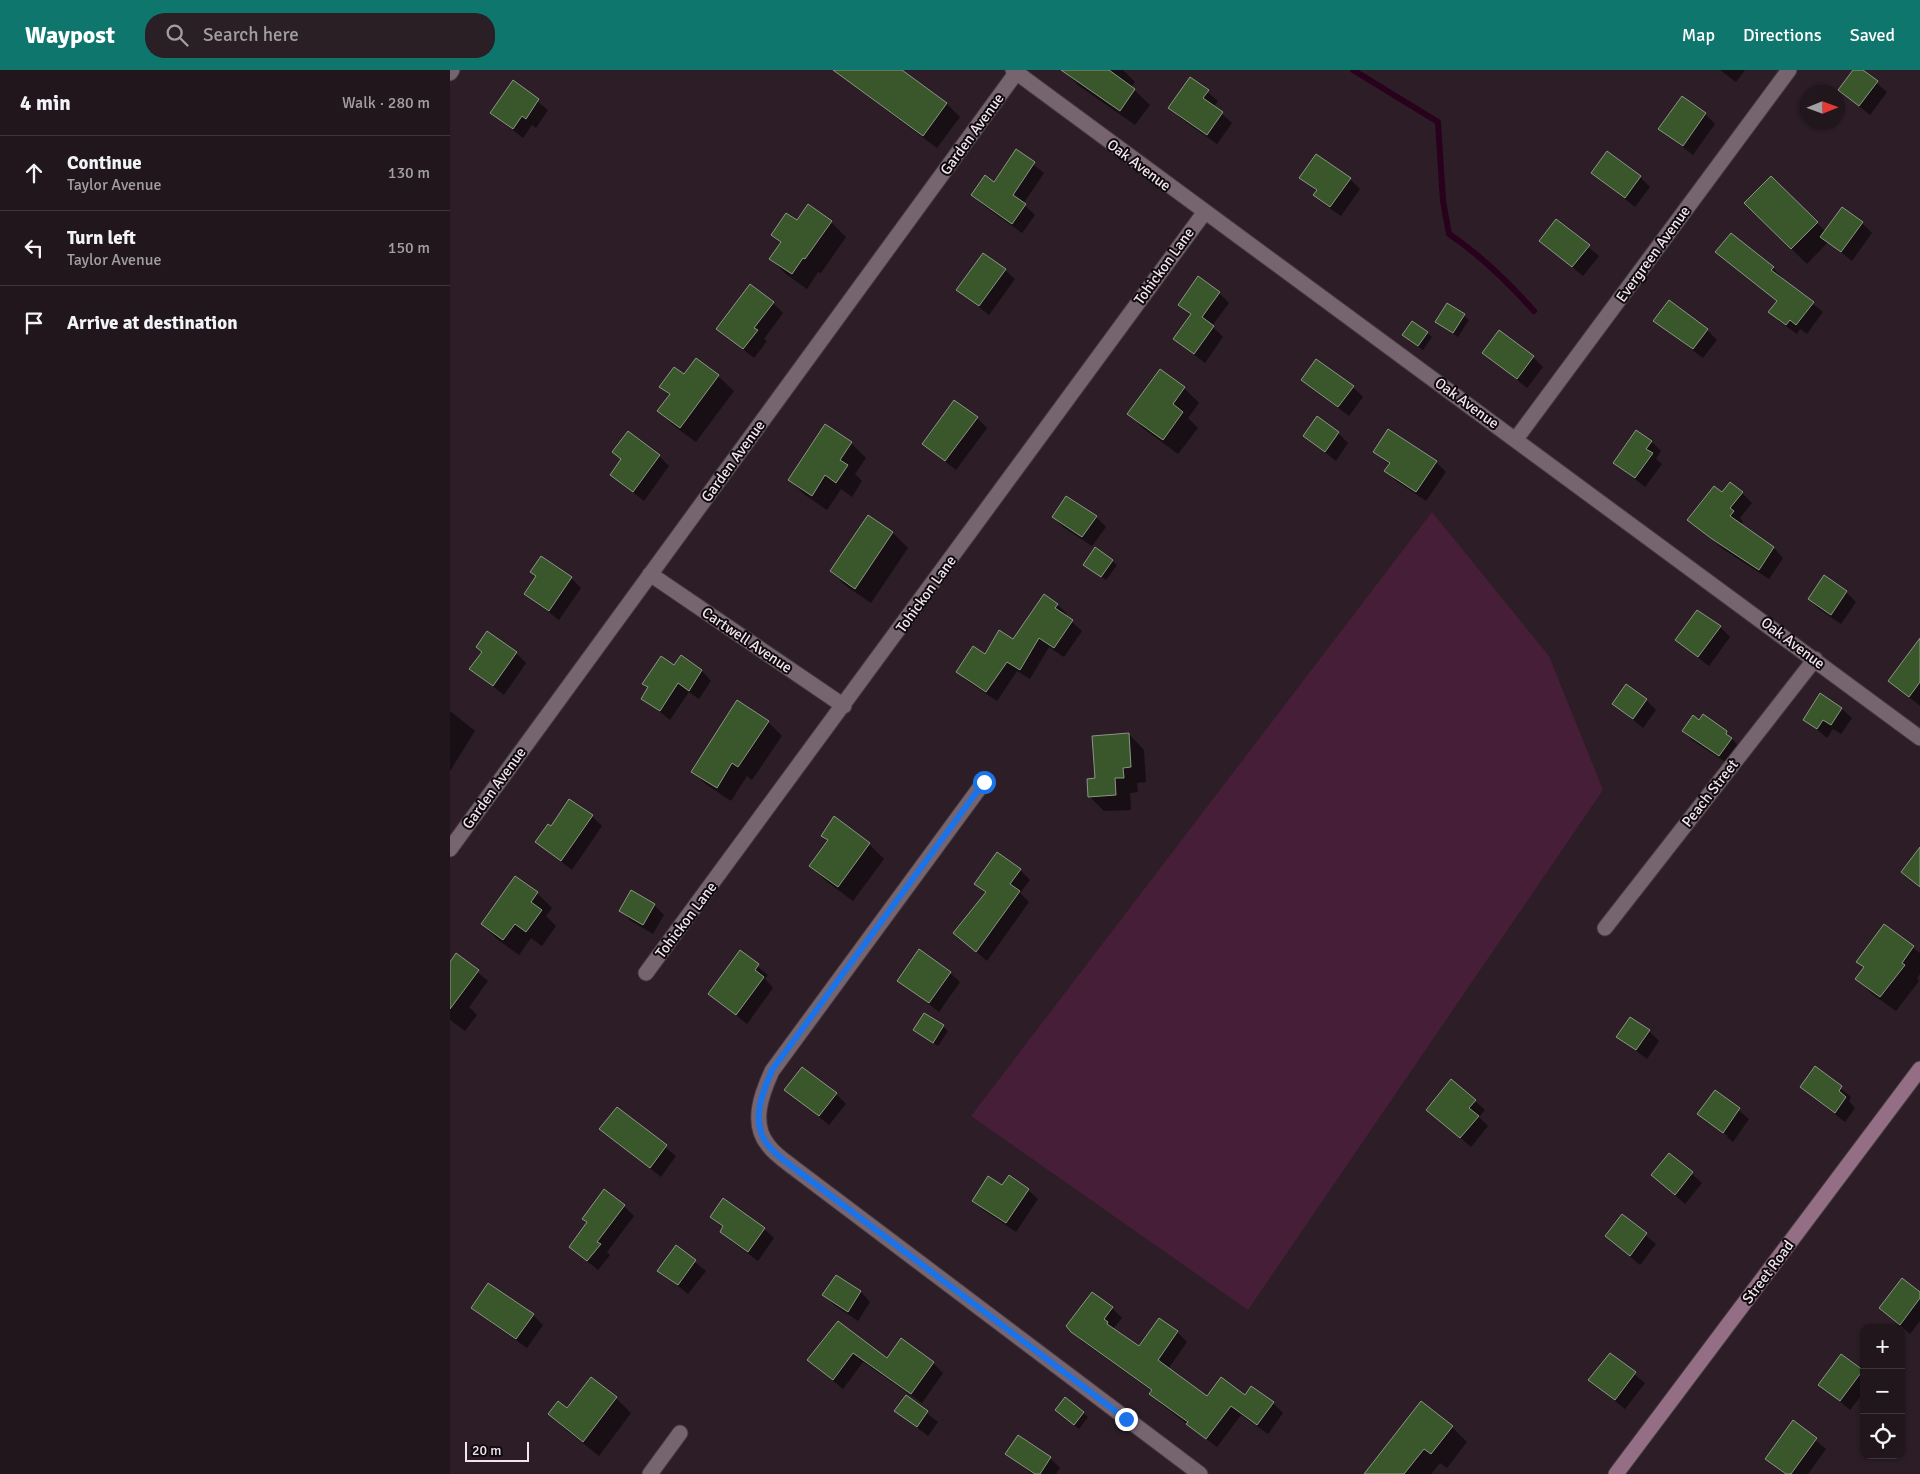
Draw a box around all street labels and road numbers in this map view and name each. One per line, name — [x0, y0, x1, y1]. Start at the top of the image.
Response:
street label: Garden Avenue — [936, 90, 1008, 178]
street label: Oak Avenue — [1104, 135, 1174, 195]
street label: Evergreen Avenue — [1612, 202, 1694, 306]
street label: Tohickon Lane — [1130, 224, 1198, 308]
street label: Oak Avenue — [1431, 374, 1503, 432]
street label: Garden Avenue — [697, 417, 769, 505]
street label: Tohickon Lane — [892, 552, 960, 636]
street label: Cartwell Avenue — [699, 603, 795, 677]
street label: Oak Avenue — [1758, 613, 1828, 673]
street label: Garden Avenue — [458, 744, 530, 832]
street label: Peach Street — [1678, 756, 1742, 830]
street label: Tohickon Lane — [652, 878, 720, 962]
street label: Street Road — [1738, 1237, 1798, 1307]

